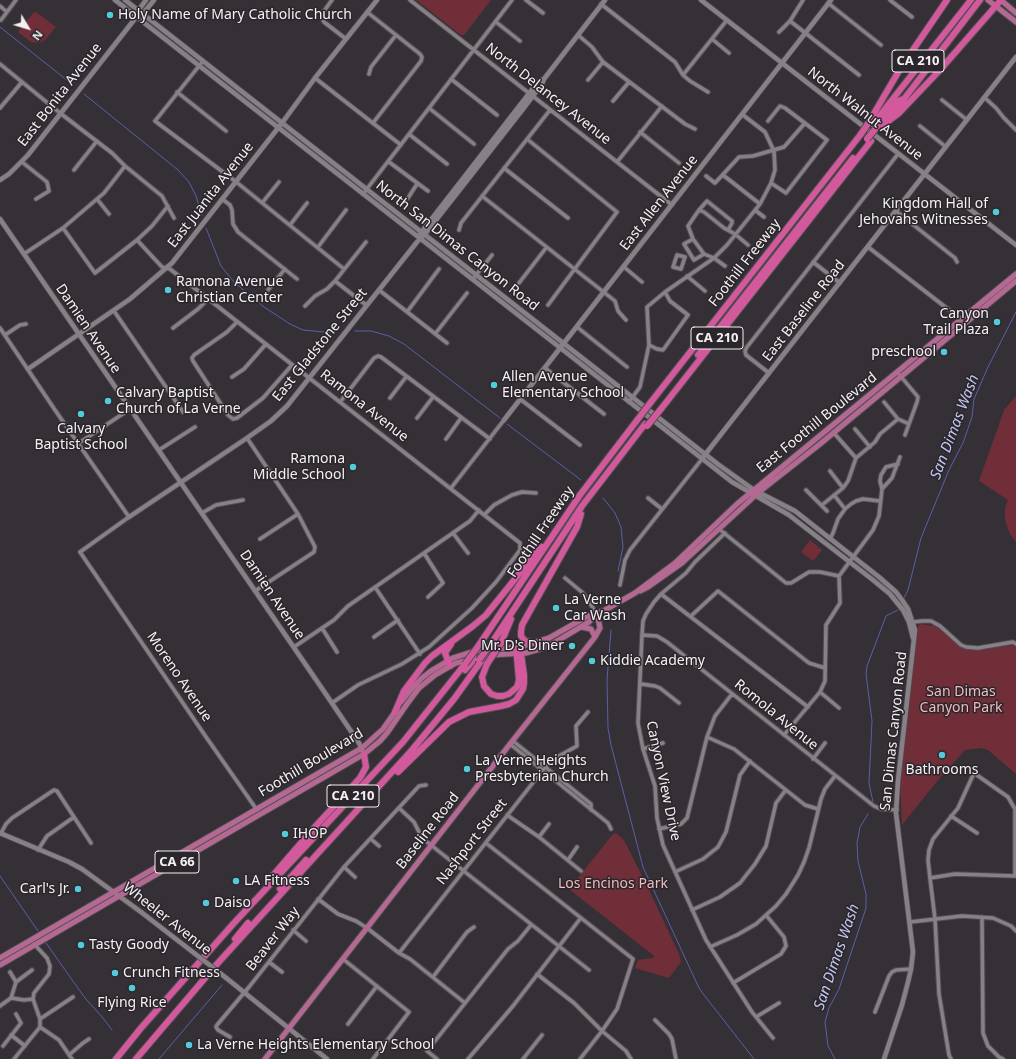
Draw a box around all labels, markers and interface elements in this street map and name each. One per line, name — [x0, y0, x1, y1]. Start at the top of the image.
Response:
place label: Holy Name of Mary Catholic Church — [118, 7, 352, 23]
north arrow — [8, 8, 48, 48]
marker: Holy Name of Mary Catholic Church — [105, 10, 115, 20]
text: N — [29, 28, 47, 44]
street label: East Bonita Avenue — [14, 40, 106, 150]
street label: North Delancey Avenue — [482, 40, 614, 148]
road number: CA 210 — [892, 50, 944, 72]
street label: North Walnut Avenue — [804, 64, 926, 164]
street label: East Juanita Avenue — [165, 139, 257, 251]
street label: East Allen Avenue — [617, 152, 701, 254]
street label: North San Dimas Canyon Road — [372, 177, 542, 315]
place label: Kingdom Hall of Jehovahs Witnesses — [859, 196, 988, 228]
marker: Kingdom Hall of Jehovahs Witnesses — [991, 207, 1001, 217]
street label: Foothill Freeway — [706, 216, 784, 310]
street label: East Baseline Road — [759, 257, 849, 365]
place label: Ramona Avenue Christian Center — [176, 274, 283, 306]
street label: Damien Avenue — [52, 281, 124, 377]
marker: Ramona Avenue Christian Center — [163, 285, 173, 295]
street label: East Gladstone Street — [269, 285, 371, 405]
place label: Canyon Trail Plaza — [923, 306, 989, 338]
marker: Canyon Trail Plaza — [992, 317, 1002, 327]
road number: CA 210 — [691, 327, 743, 349]
place label: preschool — [871, 344, 936, 360]
marker: preschool — [939, 347, 949, 357]
street label: Ramona Avenue — [317, 366, 411, 446]
place label: Allen Avenue Elementary School — [502, 369, 624, 402]
street label: East Foothill Boulevard — [753, 369, 881, 477]
water label: San Dimas Wash — [927, 372, 983, 482]
marker: Allen Avenue Elementary School — [489, 380, 499, 390]
place label: Calvary Baptist Church of La Verne — [116, 385, 241, 418]
marker: Calvary Baptist Church of La Verne — [103, 396, 113, 406]
marker: Calvary Baptist School — [76, 409, 86, 419]
place label: Calvary Baptist School — [34, 421, 128, 454]
place label: Ramona Middle School — [253, 451, 345, 484]
marker: Ramona Middle School — [348, 462, 358, 472]
street label: Foothill Freeway — [504, 483, 578, 581]
street label: Damien Avenue — [236, 547, 308, 643]
place label: La Verne Car Wash — [564, 592, 626, 624]
marker: La Verne Car Wash — [551, 603, 561, 613]
street label: Moreno Avenue — [143, 629, 215, 725]
place label: Mr. D's Diner — [481, 638, 564, 654]
marker: Mr. D's Diner — [567, 641, 577, 651]
street label: San Dimas Canyon Road — [877, 651, 911, 811]
place label: Kiddie Academy — [600, 653, 705, 669]
marker: Kiddie Academy — [587, 656, 597, 666]
street label: Romola Avenue — [731, 676, 821, 754]
park label: San Dimas Canyon Park — [920, 684, 1002, 716]
street label: Canyon View Drive — [642, 720, 684, 842]
street label: Foothill Boulevard — [256, 725, 366, 801]
marker: Bathrooms — [937, 750, 947, 760]
place label: La Verne Heights Presbyterian Church — [475, 753, 609, 786]
place label: Bathrooms — [906, 762, 978, 778]
marker: La Verne Heights Presbyterian Church — [462, 764, 472, 774]
road number: CA 210 — [327, 785, 379, 807]
street label: Baseline Road — [393, 789, 463, 873]
street label: Nashport Street — [433, 796, 511, 888]
place label: IHOP — [293, 826, 328, 842]
marker: IHOP — [280, 829, 290, 839]
road number: CA 66 — [155, 851, 199, 873]
place label: LA Fitness — [244, 873, 310, 889]
marker: LA Fitness — [231, 876, 241, 886]
park label: Los Encinos Park — [558, 876, 668, 892]
street label: Wheeler Avenue — [119, 879, 215, 959]
place label: Carl's Jr. — [20, 881, 70, 897]
marker: Carl's Jr. — [73, 884, 83, 894]
place label: Daiso — [214, 895, 251, 911]
marker: Daiso — [201, 898, 211, 908]
water label: San Dimas Wash — [810, 902, 864, 1012]
street label: Beaver Way — [243, 903, 303, 975]
place label: Tasty Goody — [89, 937, 169, 953]
marker: Tasty Goody — [76, 940, 86, 950]
place label: Crunch Fitness — [123, 965, 220, 981]
marker: Crunch Fitness — [110, 968, 120, 978]
marker: Flying Rice — [127, 983, 137, 993]
place label: Flying Rice — [97, 995, 167, 1011]
place label: La Verne Heights Elementary School — [197, 1037, 434, 1053]
marker: La Verne Heights Elementary School — [184, 1040, 194, 1050]

